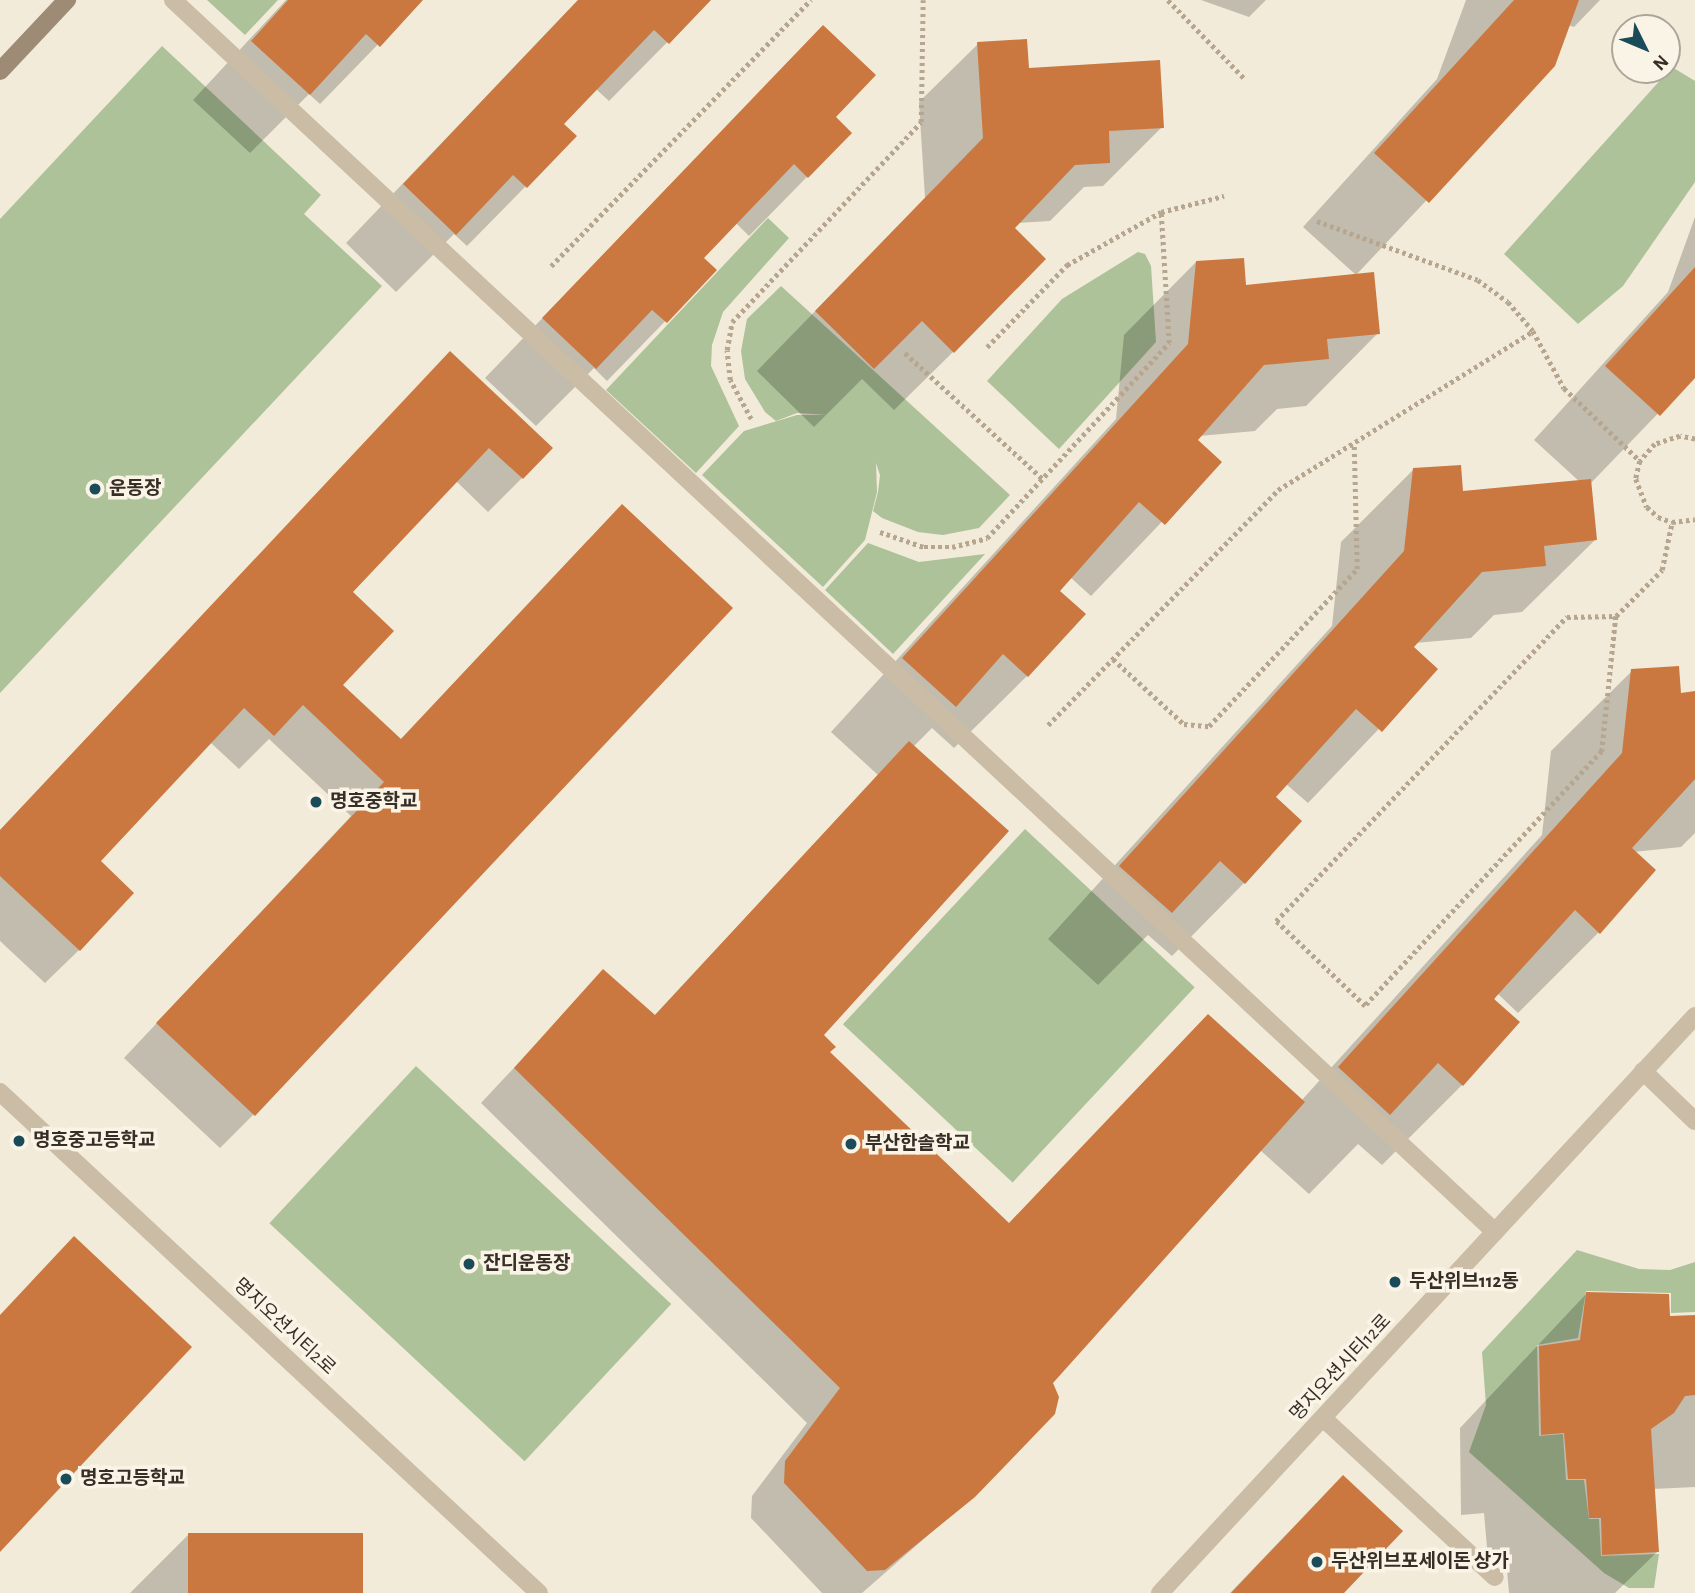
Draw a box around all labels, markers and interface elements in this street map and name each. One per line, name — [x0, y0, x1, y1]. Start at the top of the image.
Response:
north arrow — [1611, 14, 1681, 84]
text: N — [1649, 51, 1672, 74]
place label: 운동장 — [109, 478, 161, 500]
marker: 운동장 — [87, 481, 103, 497]
place label: 명호중학교 — [330, 791, 417, 813]
marker: 명호중학교 — [308, 794, 324, 810]
place label: 명호중고등학교 — [33, 1130, 155, 1152]
marker: 명호중고등학교 — [11, 1133, 27, 1149]
place label: 부산한솔학교 — [865, 1133, 970, 1155]
marker: 부산한솔학교 — [843, 1136, 859, 1152]
place label: 잔디운동장 — [483, 1253, 570, 1275]
marker: 잔디운동장 — [461, 1256, 477, 1272]
place label: 두산위브112동 — [1409, 1271, 1519, 1293]
street label: 명지오션시티2로 — [228, 1274, 340, 1380]
marker: 두산위브112동 — [1387, 1274, 1403, 1290]
street label: 명지오션시티12로 — [1286, 1310, 1396, 1426]
place label: 명호고등학교 — [80, 1468, 185, 1490]
marker: 명호고등학교 — [58, 1471, 74, 1487]
place label: 두산위브포세이돈 상가 — [1331, 1551, 1509, 1573]
marker: 두산위브포세이돈 상가 — [1309, 1554, 1325, 1570]

